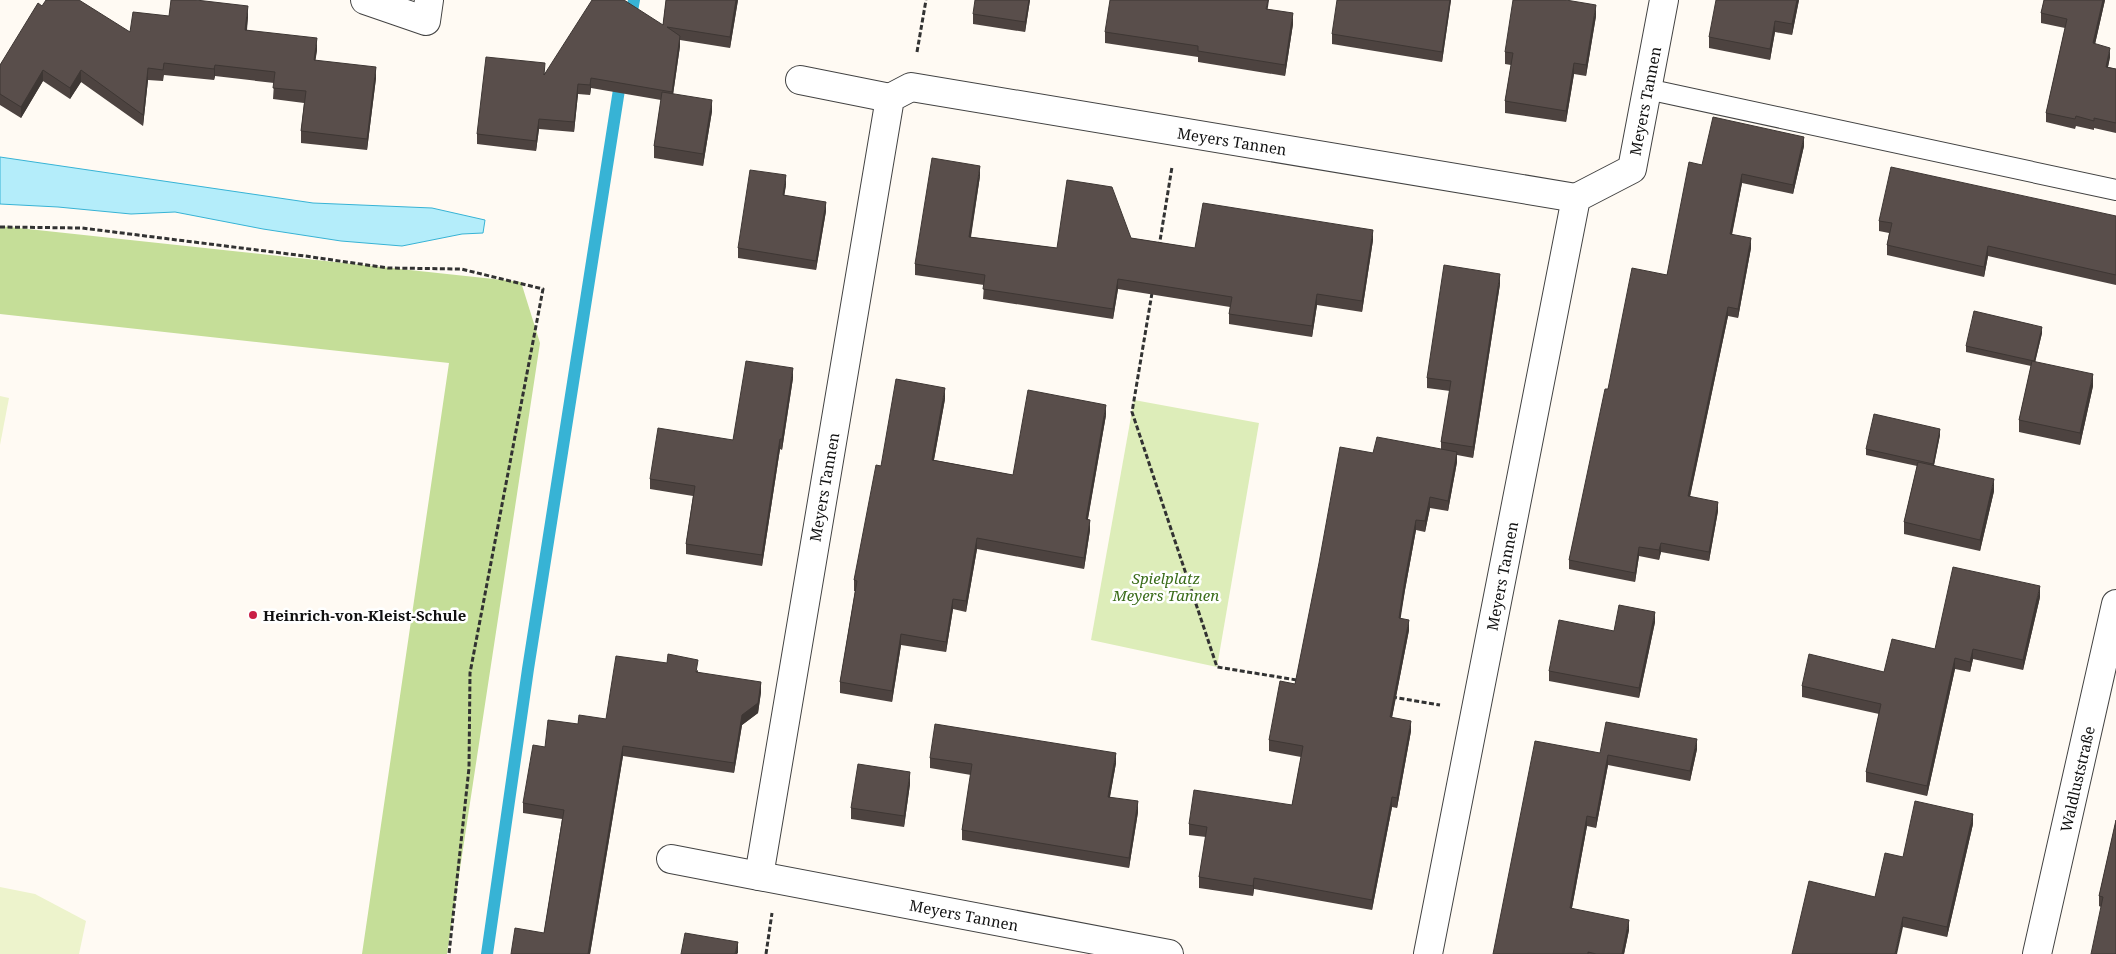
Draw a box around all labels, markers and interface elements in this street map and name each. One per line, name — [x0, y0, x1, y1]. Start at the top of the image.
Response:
street label: Meyers Tannen — [1625, 45, 1665, 157]
street label: Meyers Tannen — [1176, 122, 1288, 160]
street label: Meyers Tannen — [805, 431, 844, 543]
street label: Meyers Tannen — [1482, 520, 1522, 632]
park label: Spielplatz Meyers Tannen — [1112, 568, 1219, 605]
place label: Heinrich-von-Kleist-Schule — [263, 605, 466, 625]
marker: Heinrich-von-Kleist-Schule — [247, 609, 259, 621]
street label: Waldluststraße — [2055, 724, 2099, 834]
street label: Meyers Tannen — [908, 895, 1020, 935]

